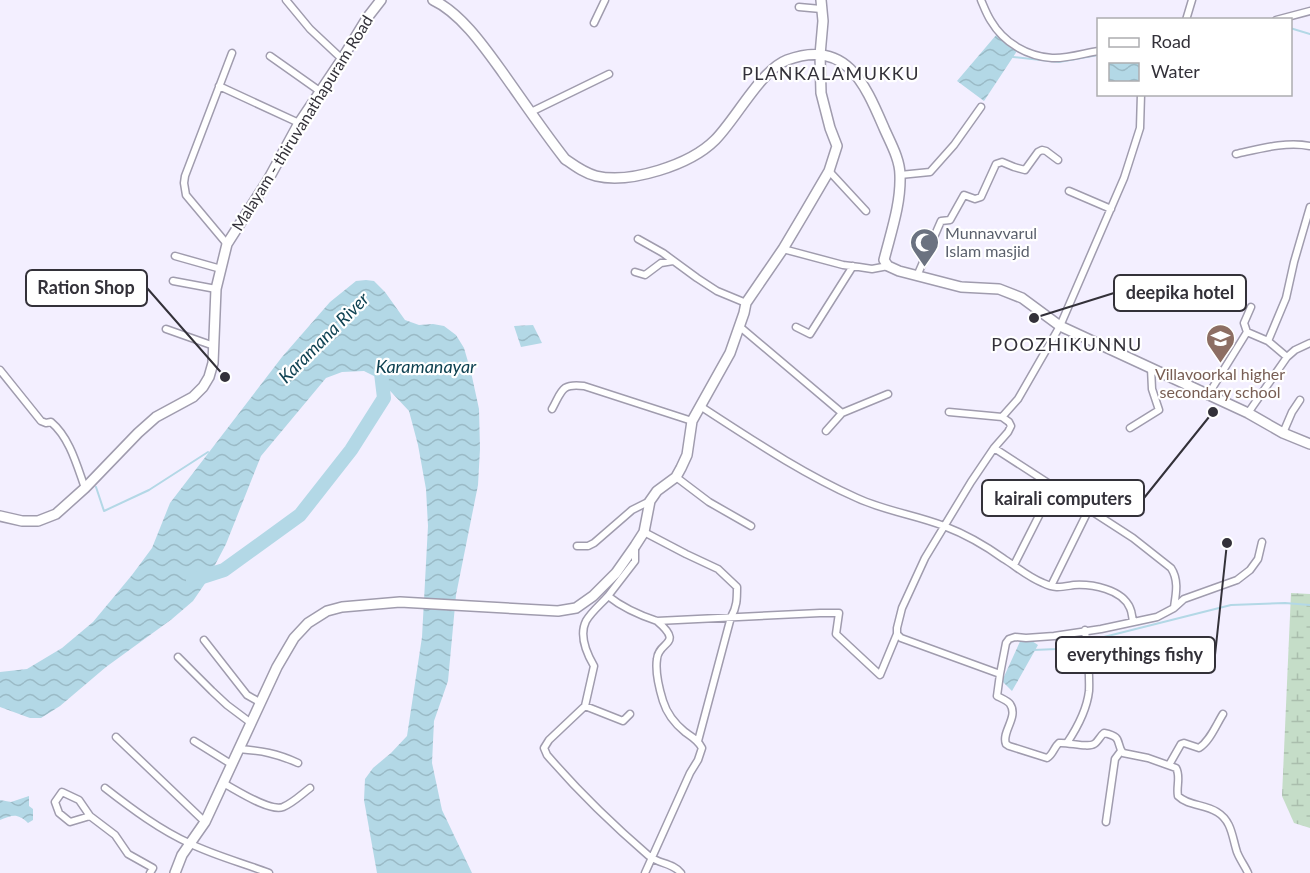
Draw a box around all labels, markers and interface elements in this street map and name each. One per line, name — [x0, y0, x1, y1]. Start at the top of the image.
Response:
street label: Malayam - thiruvanathapuram Road — [227, 12, 376, 234]
legend — [1097, 18, 1292, 96]
text: Road — [1151, 30, 1191, 52]
text: Water — [1151, 60, 1200, 82]
district label: PLANKALAMUKKU — [742, 62, 920, 84]
place label: Munnavvarul Islam masjid — [945, 223, 1037, 260]
mosque icon: Munnavvarul Islam masjid — [908, 226, 940, 268]
callout: Ration Shop — [26, 270, 147, 306]
callout: deepika hotel — [1114, 275, 1246, 311]
text: Ration Shop — [37, 276, 135, 298]
text: deepika hotel — [1126, 281, 1234, 303]
water label: Karamana River — [274, 287, 374, 387]
school or university icon: Villavoorkal higher secondary school — [1204, 322, 1236, 364]
district label: POOZHIKUNNU — [991, 333, 1143, 355]
water label: Karamanayar — [376, 355, 477, 377]
place label: Villavoorkal higher secondary school — [1155, 364, 1285, 401]
callout: kairali computers — [982, 480, 1144, 516]
text: kairali computers — [994, 487, 1132, 509]
callout: everythings fishy — [1056, 637, 1215, 673]
text: everythings fishy — [1067, 643, 1203, 665]

